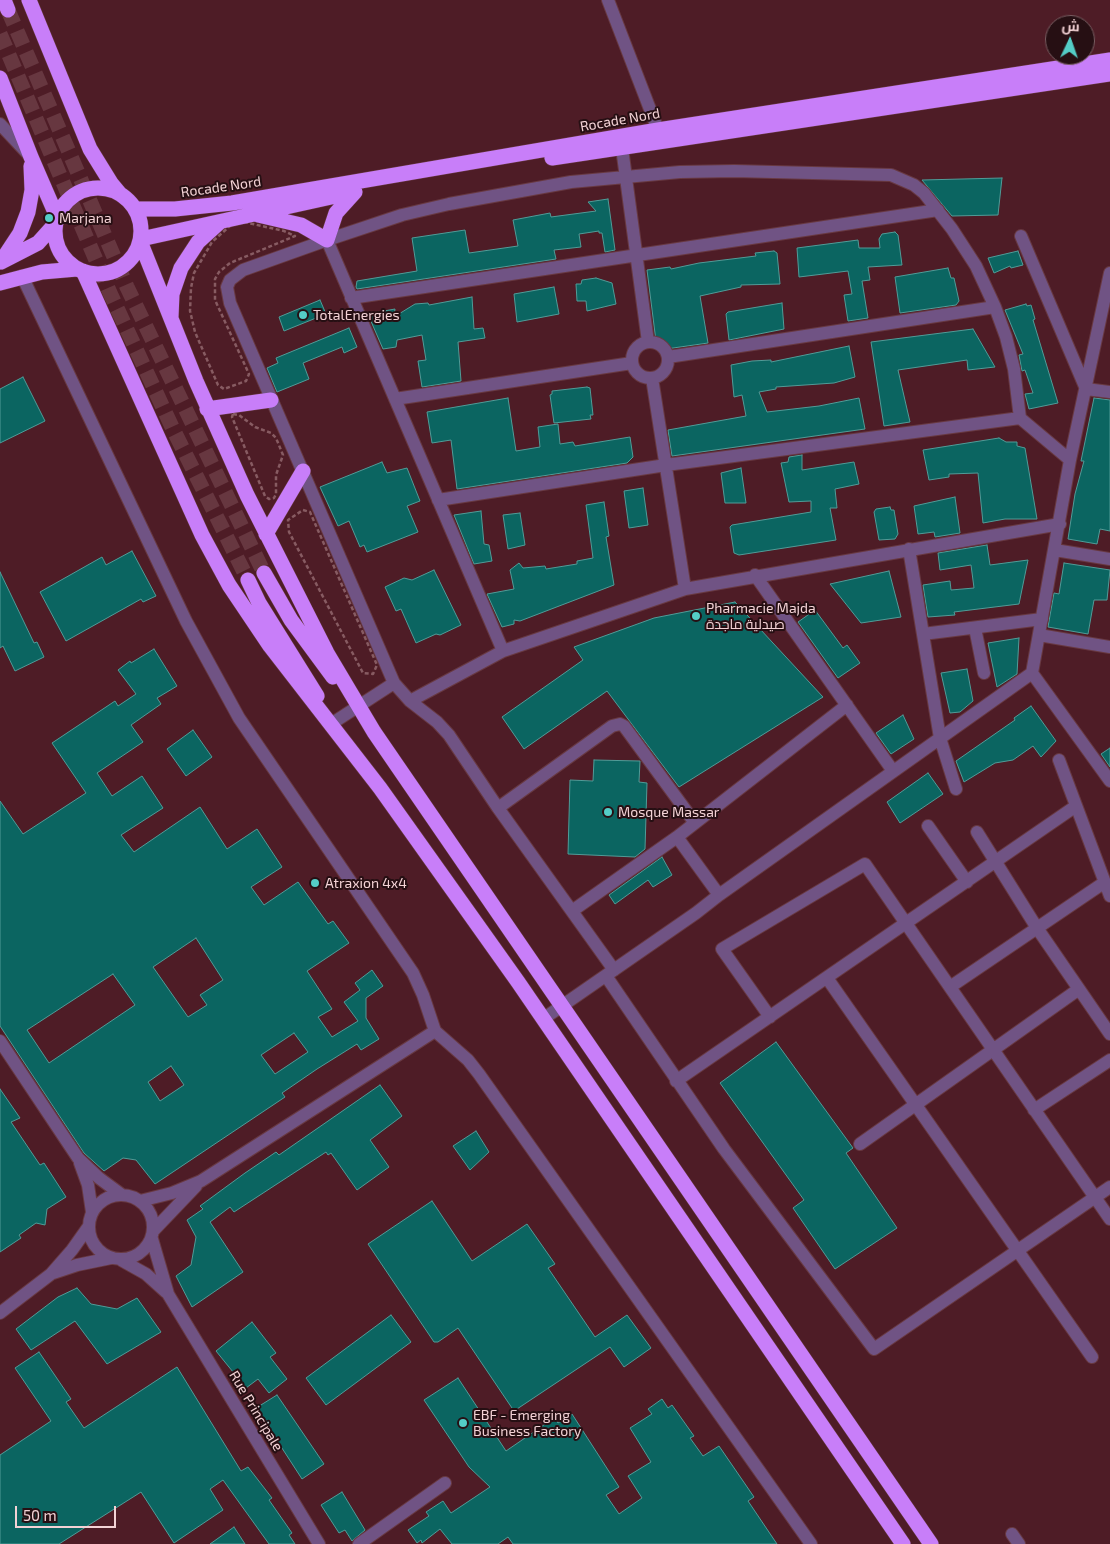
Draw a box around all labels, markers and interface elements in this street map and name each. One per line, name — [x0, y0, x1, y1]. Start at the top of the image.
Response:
north arrow — [1045, 15, 1095, 65]
text: ش — [1061, 17, 1080, 34]
street label: Rocade Nord — [579, 105, 661, 135]
street label: Rocade Nord — [180, 173, 262, 201]
place label: Marjana — [59, 210, 112, 226]
marker: Marjana — [43, 212, 55, 224]
place label: TotalEnergies — [313, 307, 400, 323]
marker: TotalEnergies — [297, 309, 309, 321]
place label: Pharmacie Majda صيدلية ماجدة — [706, 600, 816, 632]
marker: Pharmacie Majda صيدلية ماجدة — [690, 610, 702, 622]
place label: Mosque Massar — [618, 804, 719, 820]
marker: Mosque Massar — [602, 806, 614, 818]
place label: Atraxion 4x4 — [325, 875, 407, 891]
marker: Atraxion 4x4 — [309, 877, 321, 889]
street label: Rue Principale — [225, 1368, 287, 1454]
place label: EBF - Emerging Business Factory — [473, 1407, 581, 1440]
marker: EBF - Emerging Business Factory — [457, 1417, 469, 1429]
scale bar — [18, 1496, 119, 1528]
text: 50 m — [23, 1506, 57, 1524]

